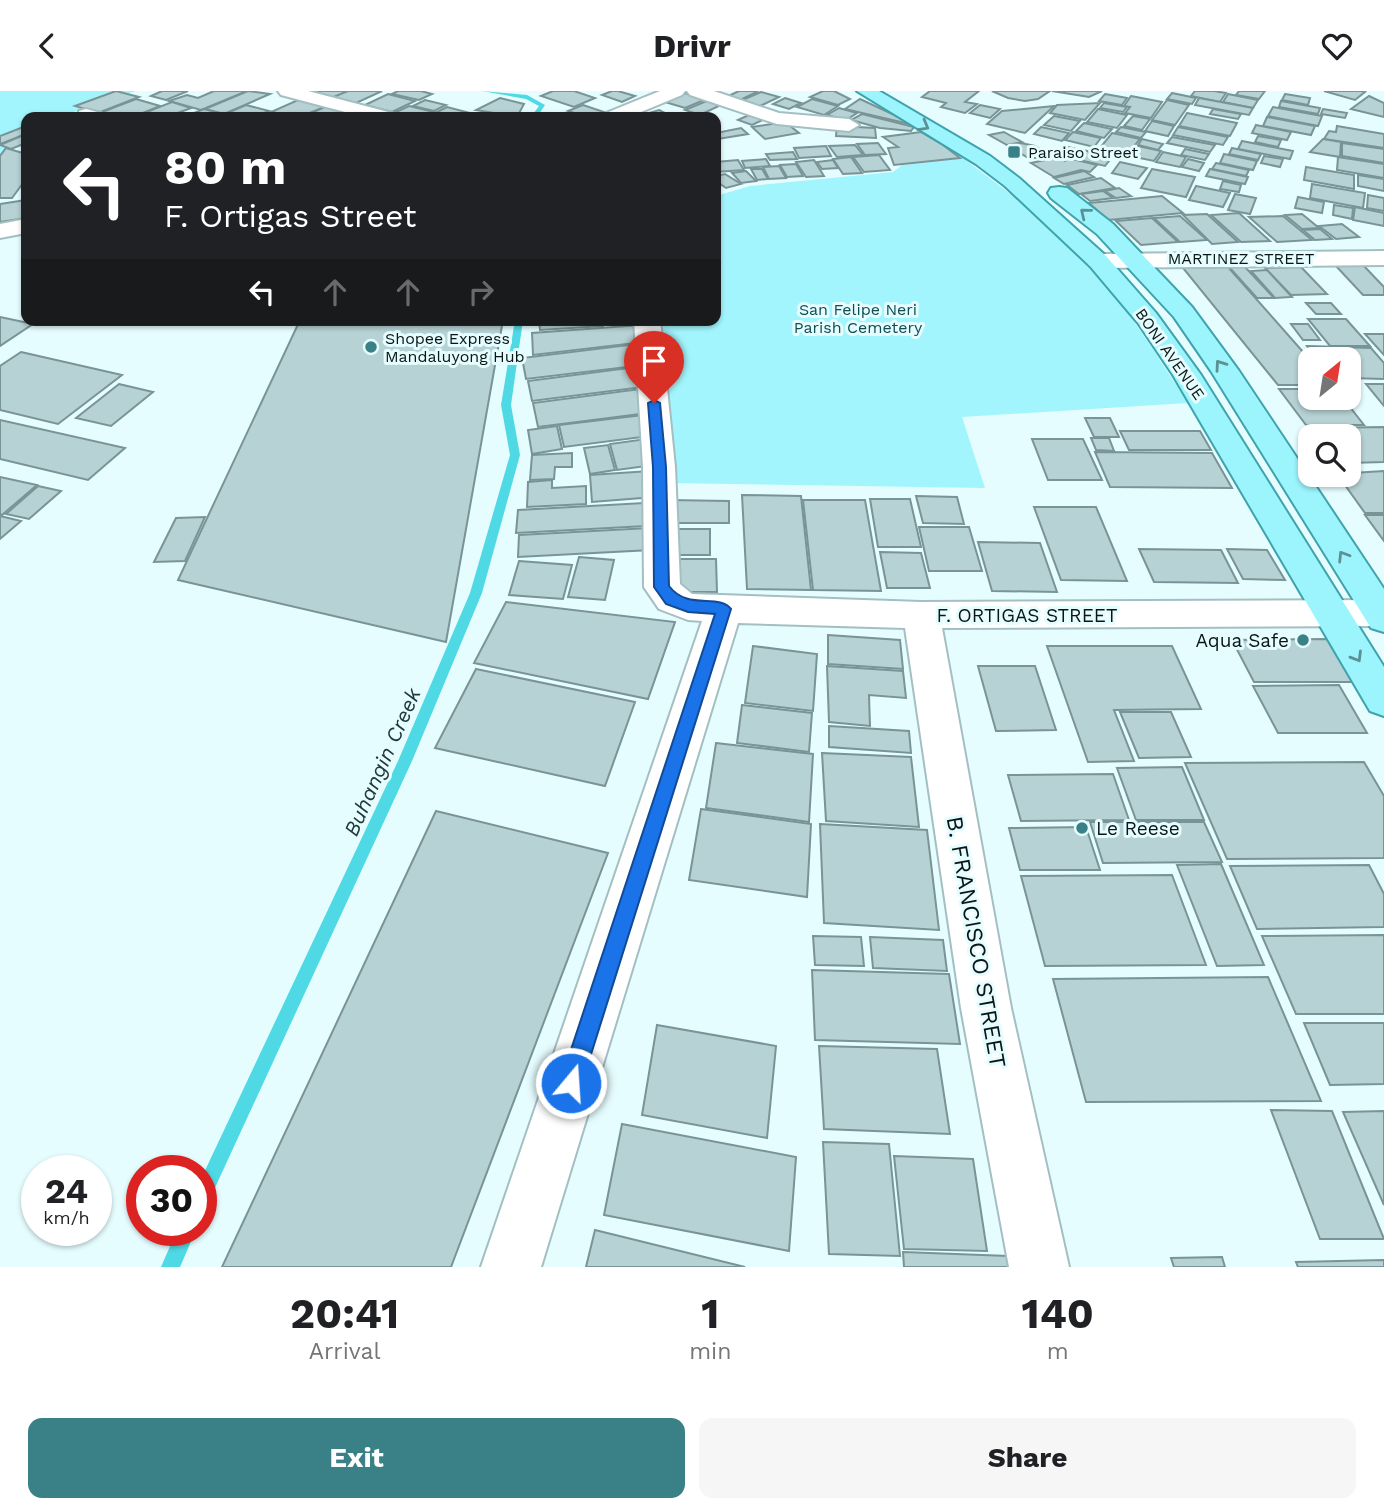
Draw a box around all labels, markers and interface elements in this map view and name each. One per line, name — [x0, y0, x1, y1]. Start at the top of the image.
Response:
icon: back — [28, 27, 66, 65]
text: Drivr — [653, 27, 731, 65]
icon: heart — [1318, 27, 1356, 65]
one-way arrow — [916, 117, 929, 130]
text: 80 m — [164, 138, 286, 196]
icon: left — [49, 140, 140, 231]
place label: Paraiso Street — [1028, 143, 1138, 162]
marker: Paraiso Street — [1006, 144, 1022, 160]
text: F. Ortigas Street — [164, 197, 416, 235]
one-way arrow — [1081, 209, 1093, 222]
street label: MARTINEZ STREET — [1168, 249, 1315, 268]
icon: left — [243, 273, 281, 311]
icon: ahead — [316, 273, 354, 311]
icon: ahead — [389, 273, 427, 311]
icon: right — [462, 273, 500, 311]
park label: San Felipe Neri Parish Cemetery — [794, 300, 923, 337]
street label: BONI AVENUE — [1131, 305, 1209, 403]
place label: Shopee Express Mandaluyong Hub — [385, 329, 525, 366]
pin — [624, 331, 684, 403]
marker: Shopee Express Mandaluyong Hub — [363, 339, 379, 355]
icon: arrive — [635, 342, 673, 380]
north arrow — [1298, 347, 1362, 409]
map controls — [1298, 347, 1361, 487]
one-way arrow — [1216, 360, 1228, 373]
button: search — [1298, 424, 1361, 487]
one-way arrow — [1338, 551, 1351, 564]
street label: F. ORTIGAS STREET — [937, 604, 1117, 627]
place label: Aqua Safe — [1195, 629, 1289, 652]
marker: Aqua Safe — [1295, 632, 1311, 648]
one-way arrow — [1349, 649, 1362, 662]
water label: Buhangin Creek — [338, 684, 426, 840]
street label: B. FRANCISCO STREET — [941, 814, 1011, 1070]
place label: Le Reese — [1096, 817, 1180, 840]
marker: Le Reese — [1074, 820, 1090, 836]
position arrow — [534, 1046, 608, 1120]
speed limit sign: 30 — [126, 1155, 217, 1246]
text: 24 — [45, 1170, 88, 1212]
text: km/h — [43, 1207, 90, 1228]
text: 20:41 — [290, 1289, 399, 1338]
text: 1 — [701, 1289, 719, 1338]
text: 140 — [1022, 1289, 1094, 1338]
text: Arrival — [309, 1338, 381, 1365]
text: min — [689, 1338, 731, 1365]
text: m — [1047, 1338, 1069, 1365]
button: Exit — [28, 1418, 685, 1498]
button: Share — [699, 1418, 1356, 1498]

